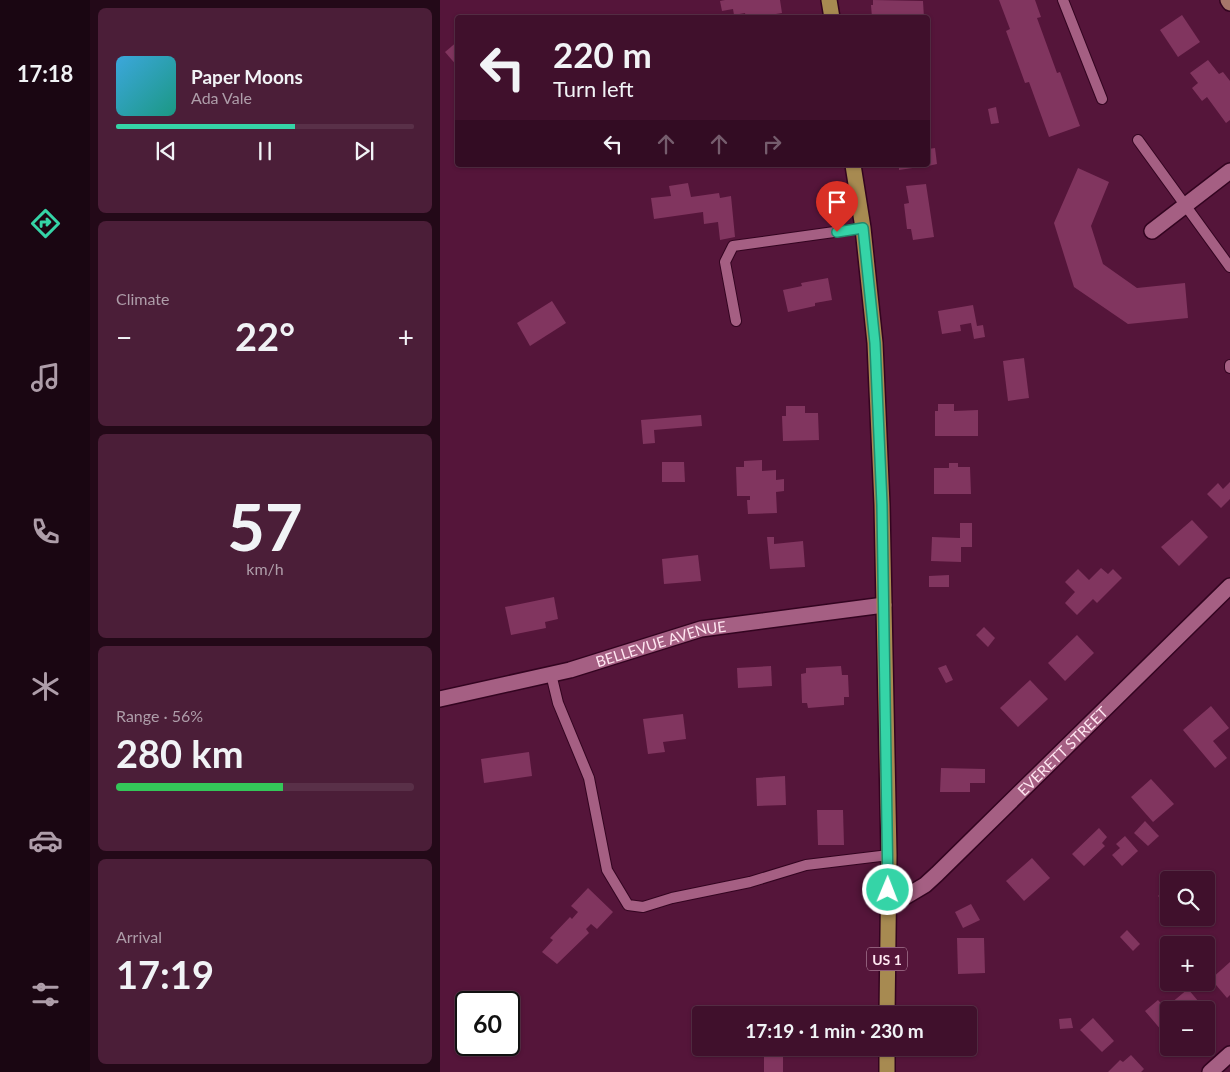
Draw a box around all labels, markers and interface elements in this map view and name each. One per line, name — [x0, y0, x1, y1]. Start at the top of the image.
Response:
text: 220 m — [553, 33, 652, 75]
icon: left — [470, 35, 535, 100]
text: 17:18 — [17, 60, 73, 87]
text: Paper Moons — [191, 65, 303, 88]
text: Turn left — [553, 75, 634, 102]
text: Ada Vale — [191, 88, 252, 107]
icon: left — [599, 130, 627, 158]
icon: ahead — [652, 130, 680, 158]
icon: ahead — [705, 130, 733, 158]
icon: right — [758, 130, 786, 158]
icon: previous — [152, 137, 180, 165]
icon: pause — [251, 137, 279, 165]
icon: next — [350, 137, 378, 165]
pin — [816, 181, 858, 232]
icon: arrive — [823, 188, 851, 216]
icon: directions — [28, 206, 63, 241]
text: Climate — [116, 289, 169, 308]
text: 22° — [235, 313, 295, 359]
text: − — [116, 320, 132, 354]
text: + — [398, 320, 414, 354]
icon: music — [28, 360, 63, 395]
text: 57 — [227, 487, 303, 565]
icon: phone — [28, 514, 63, 549]
text: km/h — [246, 559, 284, 578]
street label: BELLEVUE AVENUE — [593, 617, 727, 670]
icon: climate — [28, 669, 63, 704]
street label: EVERETT STREET — [1013, 703, 1111, 799]
text: Range · 56% — [116, 706, 203, 725]
text: 280 km — [116, 730, 244, 776]
icon: car — [28, 823, 63, 858]
position arrow — [861, 863, 913, 915]
map controls — [1160, 871, 1215, 1056]
button: search — [1160, 871, 1215, 926]
text: Arrival — [116, 927, 162, 946]
button: + — [1160, 936, 1215, 991]
road number: US 1 — [867, 948, 907, 971]
text: 17:19 — [116, 951, 214, 997]
icon: filters — [28, 977, 63, 1012]
speed limit sign: 60 — [455, 991, 520, 1056]
button: − — [1160, 1001, 1215, 1056]
text: 17:19 · 1 min · 230 m — [745, 1019, 924, 1042]

